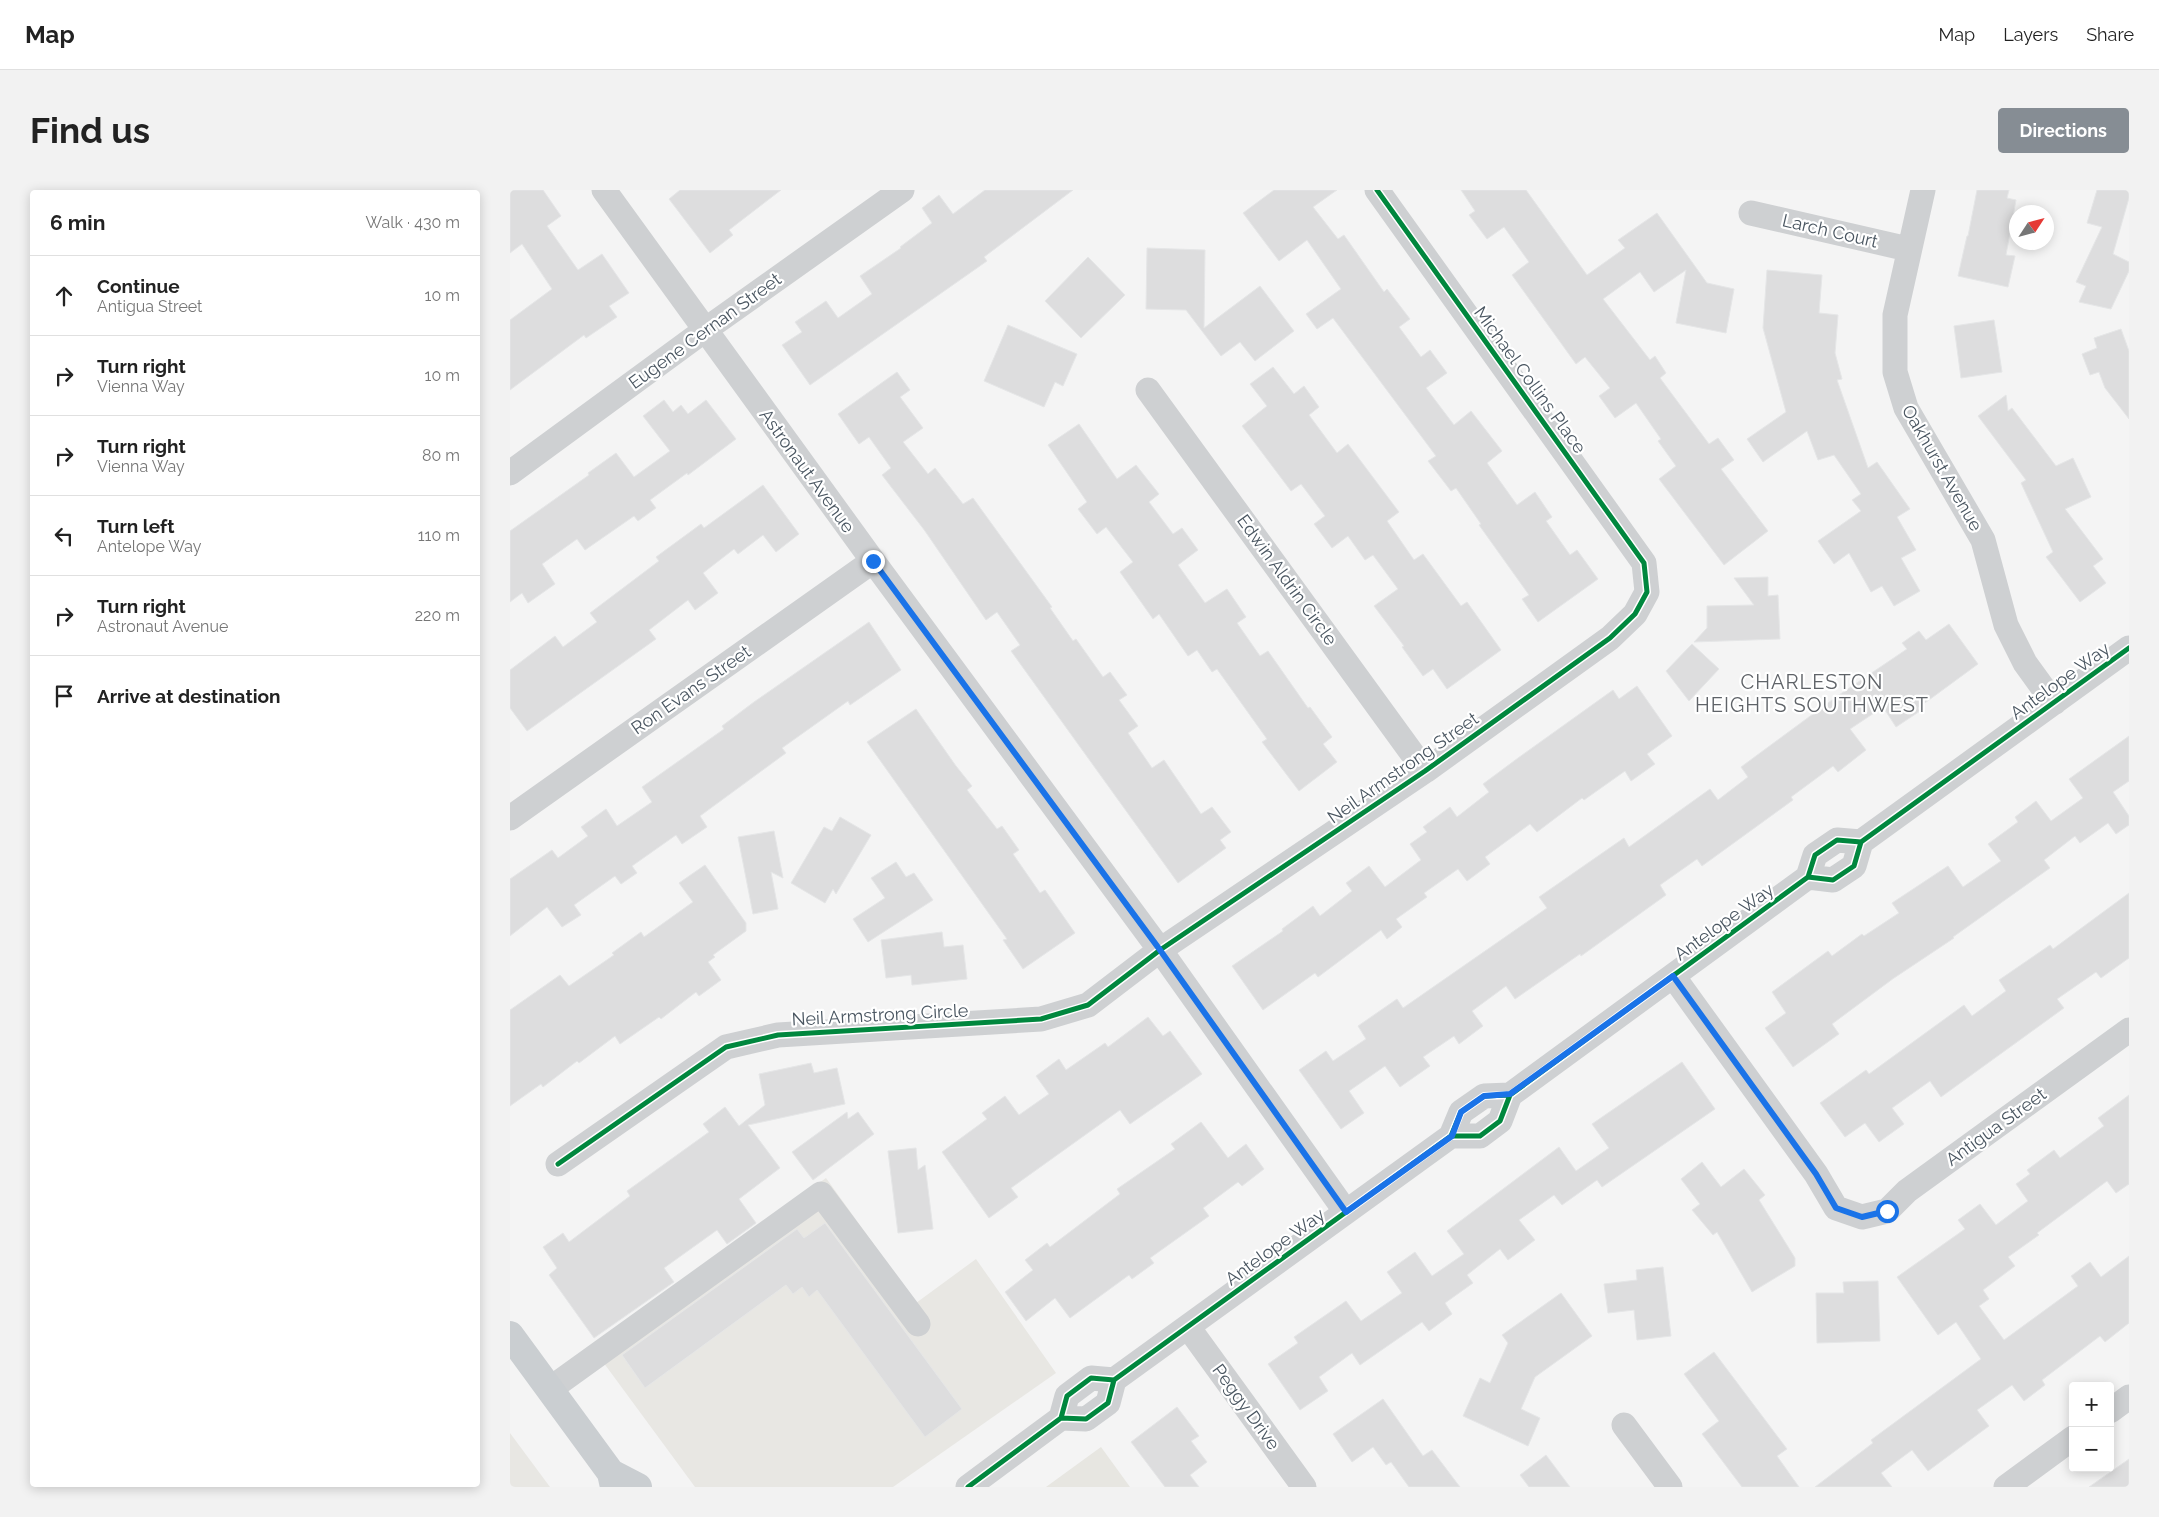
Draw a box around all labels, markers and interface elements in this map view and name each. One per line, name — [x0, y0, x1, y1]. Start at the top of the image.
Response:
text: Map — [25, 20, 75, 49]
text: Map — [1939, 24, 1975, 45]
text: Layers — [2003, 24, 2058, 45]
text: Share — [2086, 24, 2134, 45]
button: Directions — [1998, 108, 2129, 153]
text: Find us — [30, 110, 150, 151]
north arrow — [2009, 205, 2054, 250]
street label: Larch Court — [1780, 209, 1880, 252]
text: 6 min — [50, 210, 105, 235]
text: Walk · 430 m — [366, 213, 460, 232]
street label: Eugene Cernan Street — [624, 268, 785, 393]
text: Continue — [97, 275, 180, 297]
icon: ahead — [50, 282, 78, 310]
text: 10 m — [425, 286, 460, 305]
text: Antigua Street — [97, 297, 202, 316]
street label: Michael Collins Place — [1470, 302, 1591, 458]
text: Turn right — [97, 355, 186, 377]
icon: right — [50, 362, 78, 390]
text: 10 m — [425, 366, 460, 385]
text: Vienna Way — [97, 377, 185, 396]
street label: Oakhurst Avenue — [1898, 401, 1987, 535]
street label: Astronaut Avenue — [755, 405, 860, 537]
text: Turn right — [97, 435, 186, 457]
icon: right — [50, 442, 78, 470]
text: 80 m — [422, 446, 460, 465]
text: Vienna Way — [97, 457, 185, 476]
street label: Edwin Aldrin Circle — [1233, 510, 1342, 649]
text: Turn left — [97, 515, 174, 537]
icon: left — [50, 522, 78, 550]
text: 110 m — [418, 526, 460, 545]
text: Antelope Way — [97, 537, 201, 556]
route end — [862, 550, 885, 573]
text: Turn right — [97, 595, 186, 617]
icon: right — [50, 602, 78, 630]
text: 220 m — [415, 606, 460, 625]
text: Astronaut Avenue — [97, 617, 228, 636]
street label: Antelope Way — [2006, 637, 2114, 724]
street label: Ron Evans Street — [627, 641, 754, 739]
district label: CHARLESTON HEIGHTS SOUTHWEST — [1695, 670, 1929, 717]
icon: arrive — [50, 682, 78, 710]
text: Arrive at destination — [97, 685, 281, 707]
street label: Neil Armstrong Street — [1323, 708, 1482, 828]
street label: Antelope Way — [1670, 878, 1778, 965]
street label: Neil Armstrong Circle — [791, 999, 969, 1030]
street label: Antigua Street — [1942, 1083, 2050, 1170]
route start — [1876, 1200, 1899, 1223]
street label: Antelope Way — [1221, 1203, 1329, 1290]
street label: Peggy Drive — [1208, 1360, 1285, 1454]
map controls — [2069, 1382, 2114, 1472]
button: + — [2069, 1382, 2114, 1427]
button: − — [2069, 1427, 2114, 1472]

